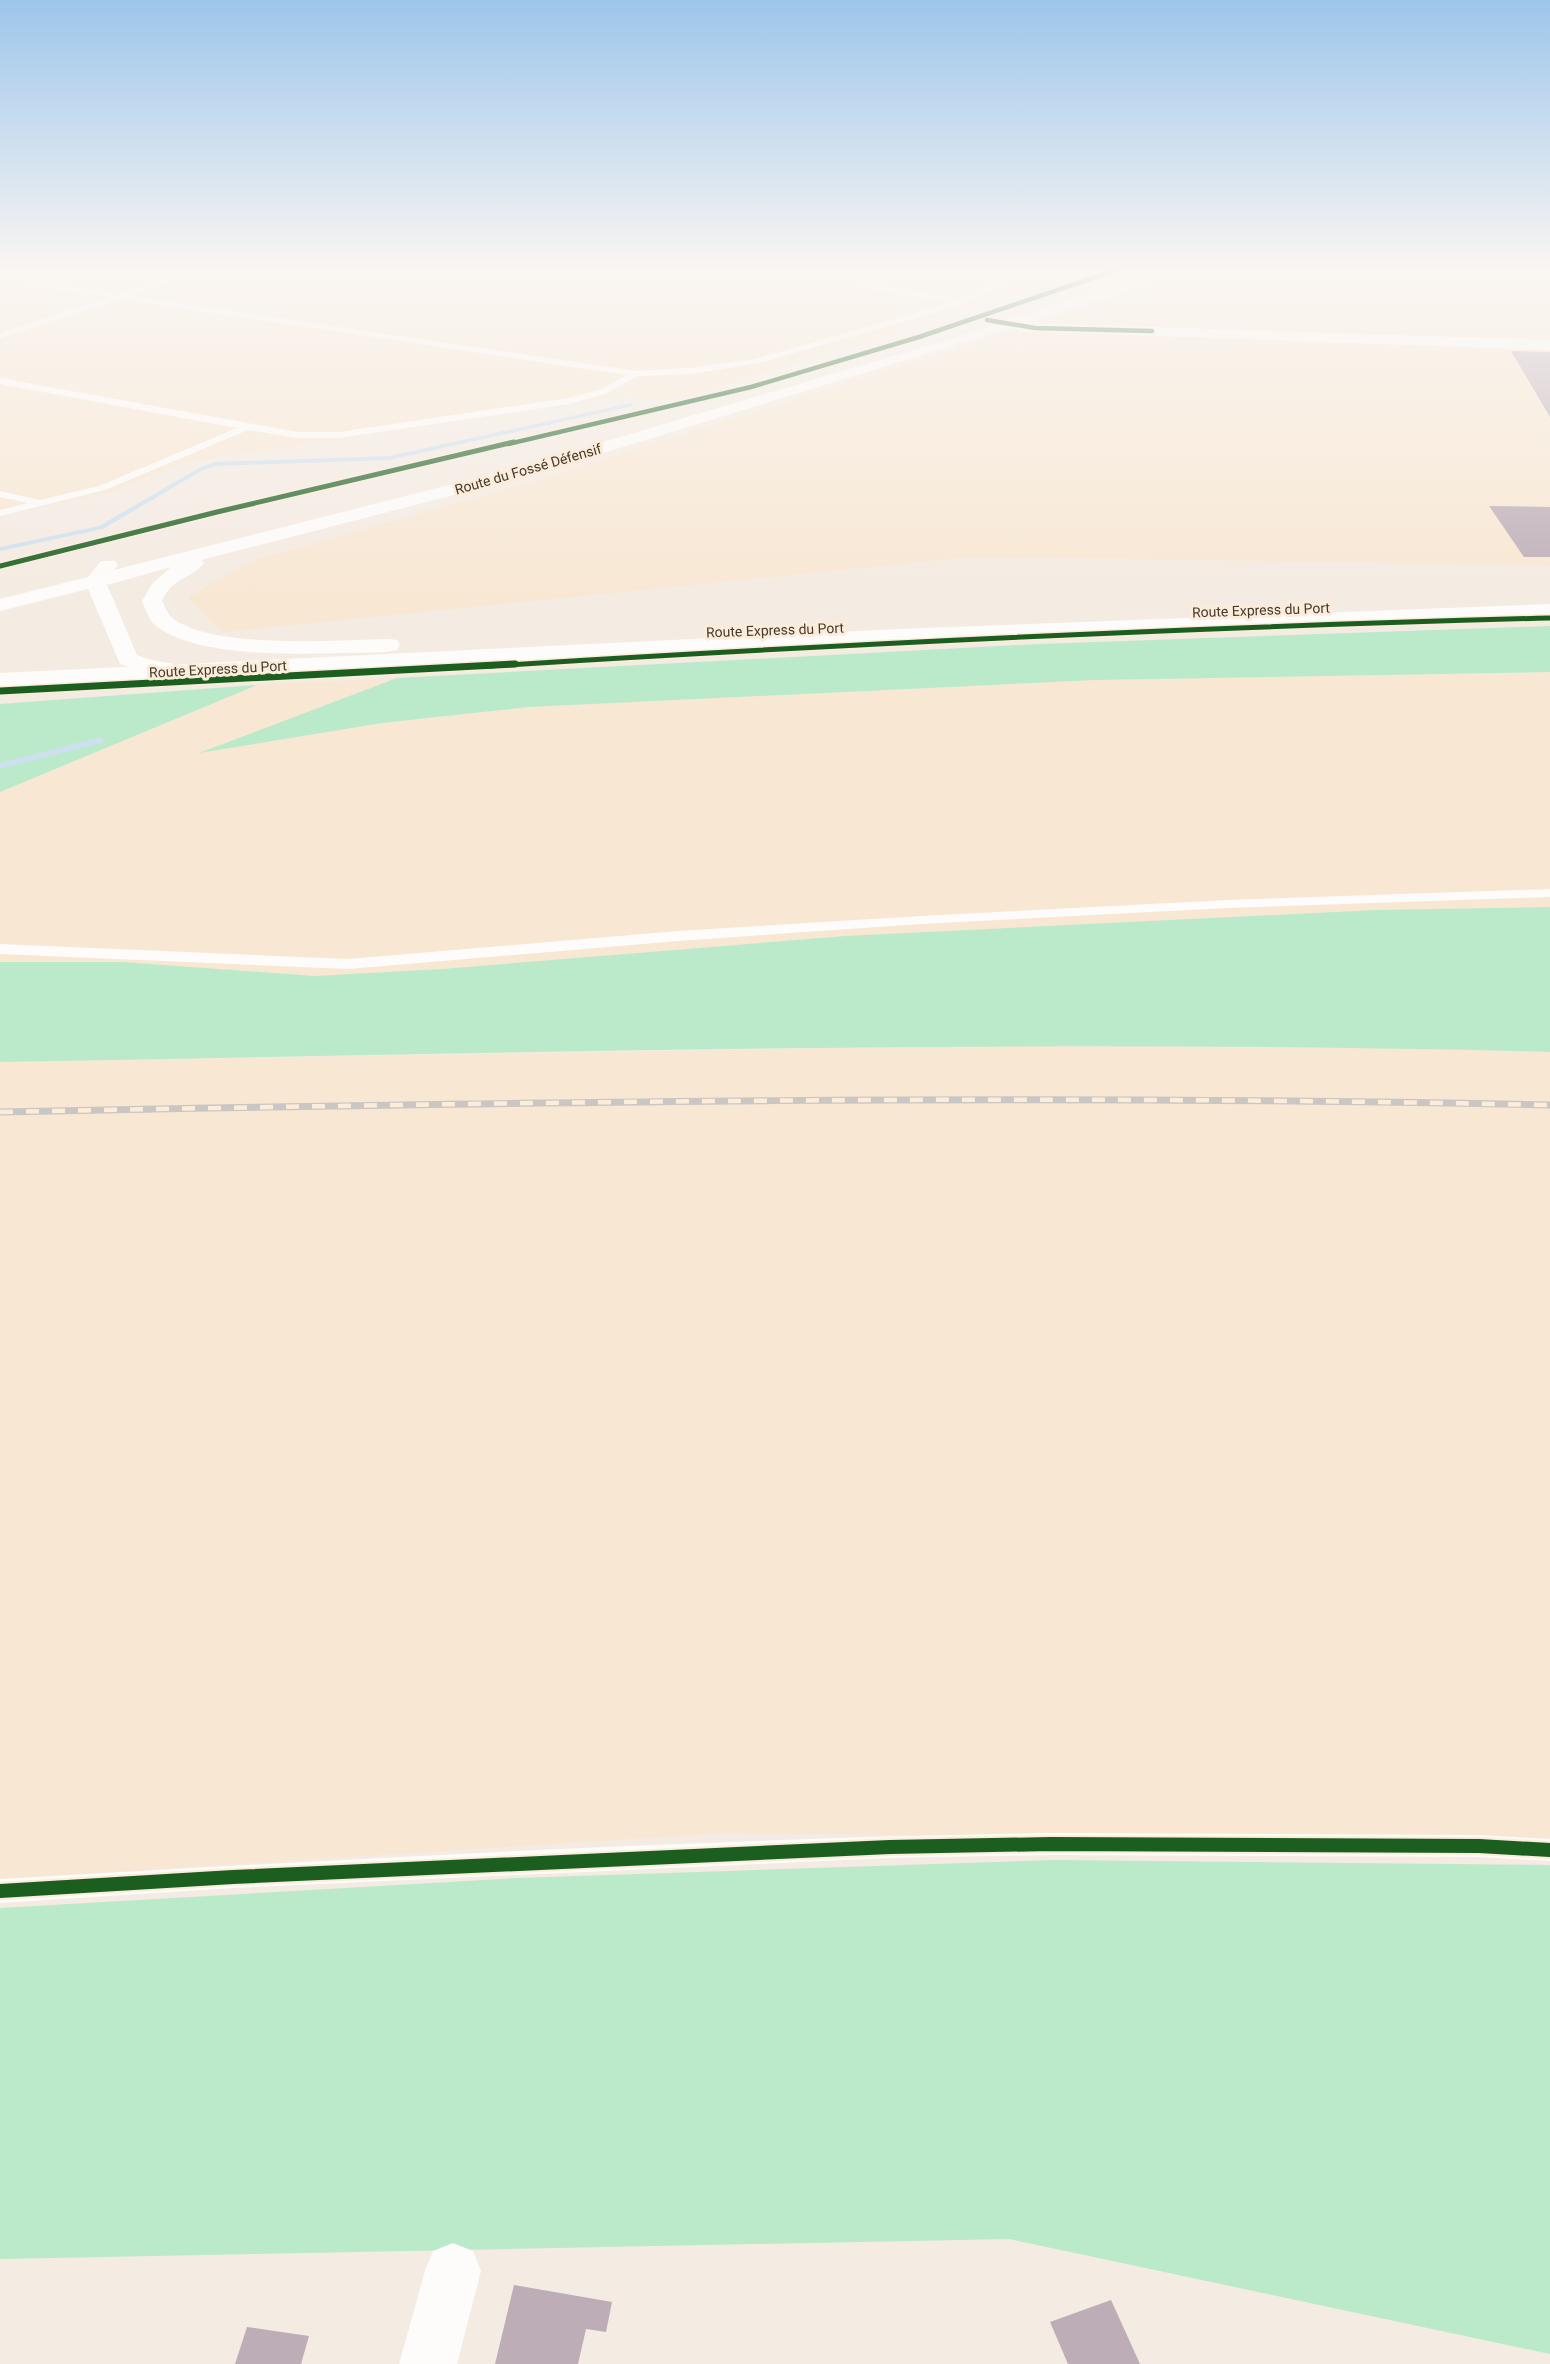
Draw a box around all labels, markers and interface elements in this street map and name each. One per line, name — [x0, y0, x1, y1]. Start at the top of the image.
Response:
street label: Route du Fossé Défensif — [453, 440, 603, 498]
street label: Route Express du Port — [1192, 600, 1331, 620]
street label: Route Express du Port — [706, 620, 845, 640]
street label: Route Express du Port — [149, 657, 288, 681]

